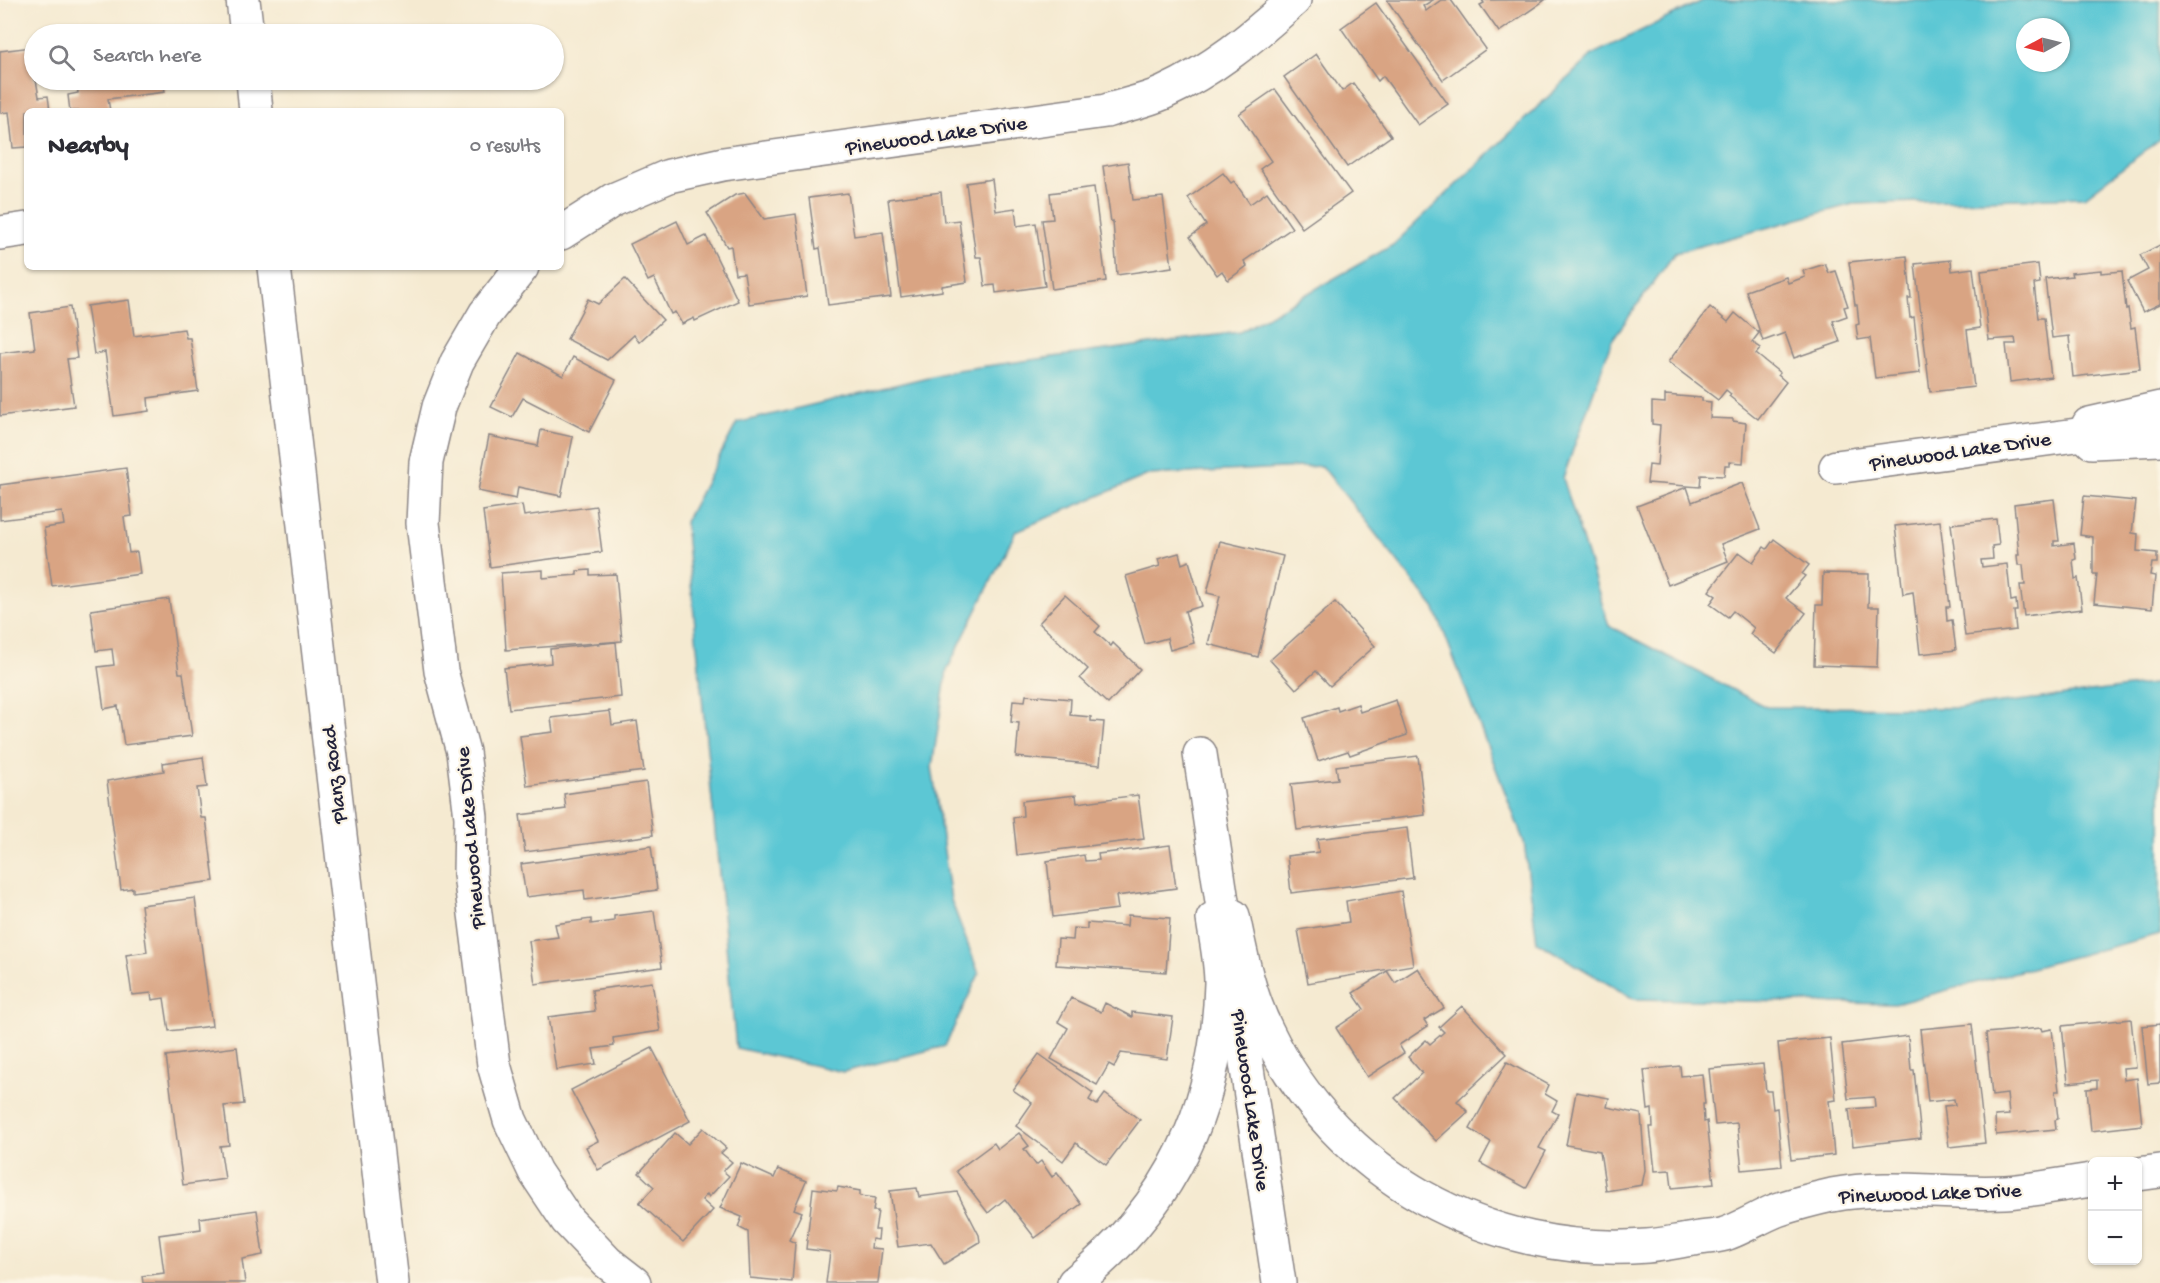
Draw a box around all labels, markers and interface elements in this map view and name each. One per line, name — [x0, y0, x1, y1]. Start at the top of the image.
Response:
north arrow — [2016, 18, 2070, 72]
search box — [24, 24, 564, 90]
icon: search — [45, 41, 78, 74]
text: Search here — [93, 44, 201, 70]
street label: Pinewood Lake Drive — [843, 112, 1030, 163]
text: Nearby — [48, 132, 129, 163]
text: 0 results — [470, 136, 540, 159]
street label: Pinewood Lake Drive — [1867, 428, 2054, 479]
street label: Planz Road — [318, 723, 355, 826]
street label: Pinewood Lake Drive — [452, 744, 493, 931]
street label: Pinewood Lake Drive — [1223, 1007, 1274, 1194]
map controls — [2088, 1157, 2142, 1265]
button: + — [2088, 1157, 2142, 1211]
street label: Pinewood Lake Drive — [1837, 1180, 2023, 1211]
button: − — [2088, 1211, 2142, 1265]

